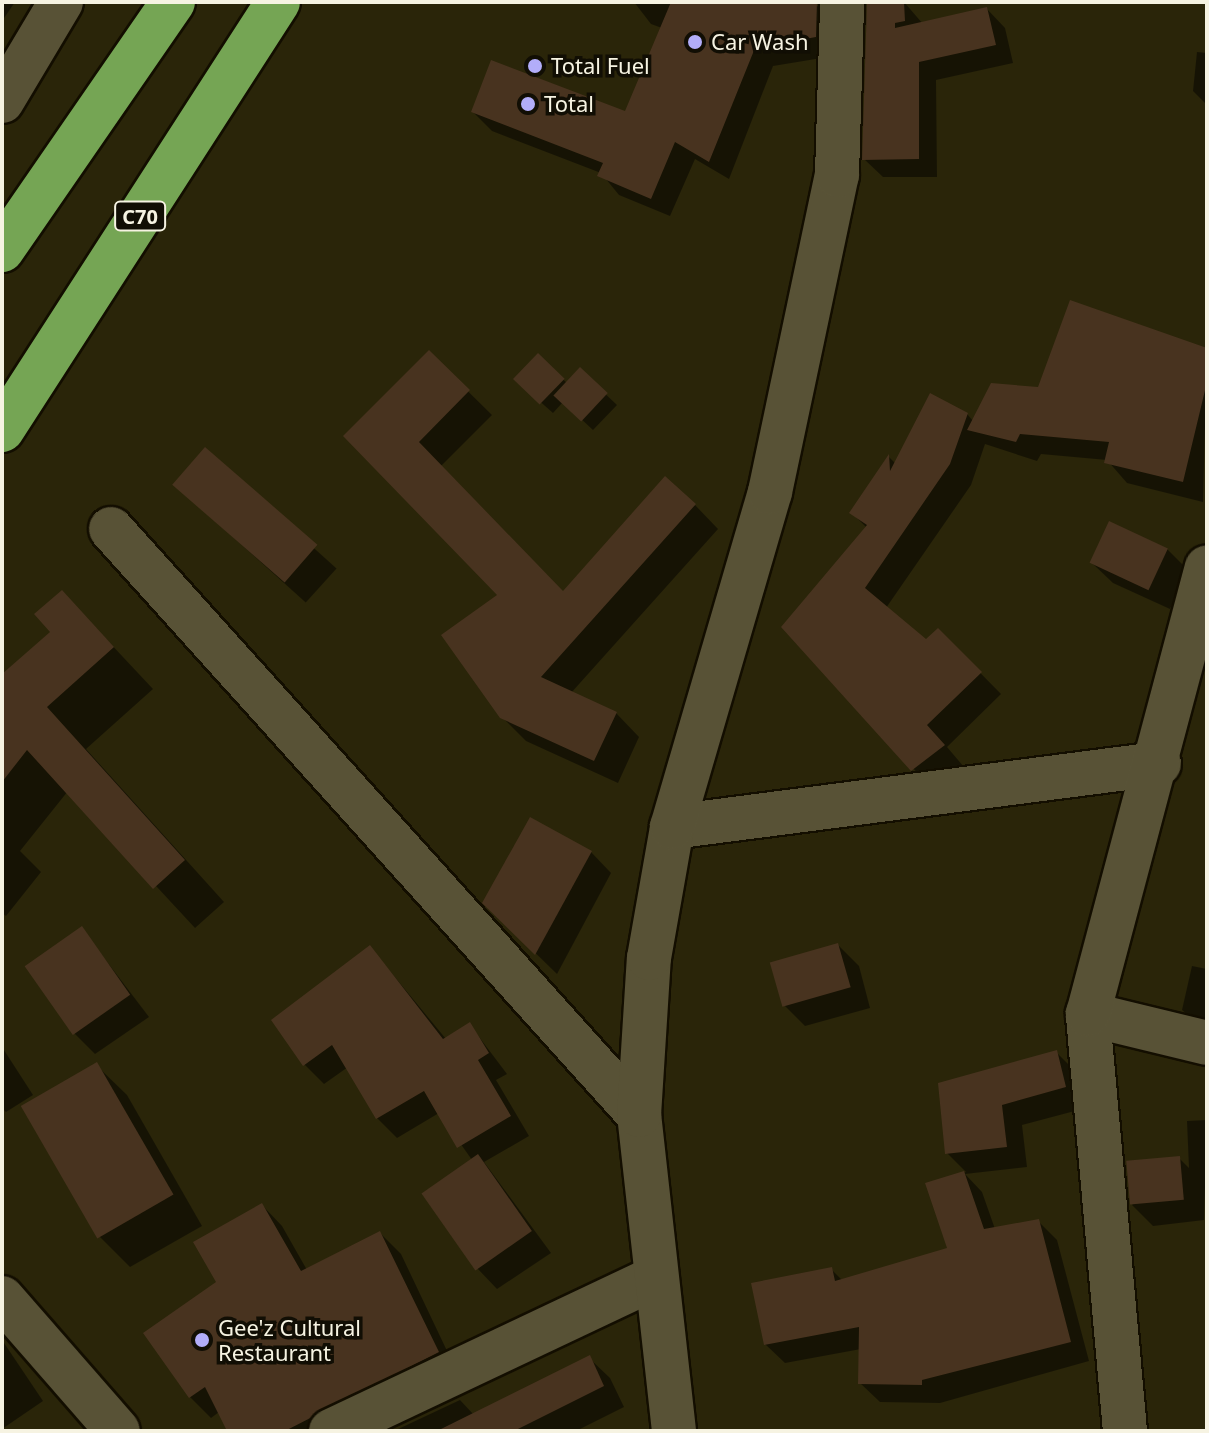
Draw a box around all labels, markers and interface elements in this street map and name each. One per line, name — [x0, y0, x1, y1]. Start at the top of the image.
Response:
place label: Car Wash — [711, 29, 809, 55]
marker: Car Wash — [686, 33, 704, 51]
place label: Total Fuel — [551, 53, 650, 79]
marker: Total Fuel — [526, 57, 544, 75]
place label: Total — [544, 91, 594, 117]
marker: Total — [519, 95, 537, 113]
road number: C70 — [114, 200, 166, 232]
place label: Gee'z Cultural Restaurant — [218, 1314, 361, 1366]
marker: Gee'z Cultural Restaurant — [193, 1331, 211, 1349]

